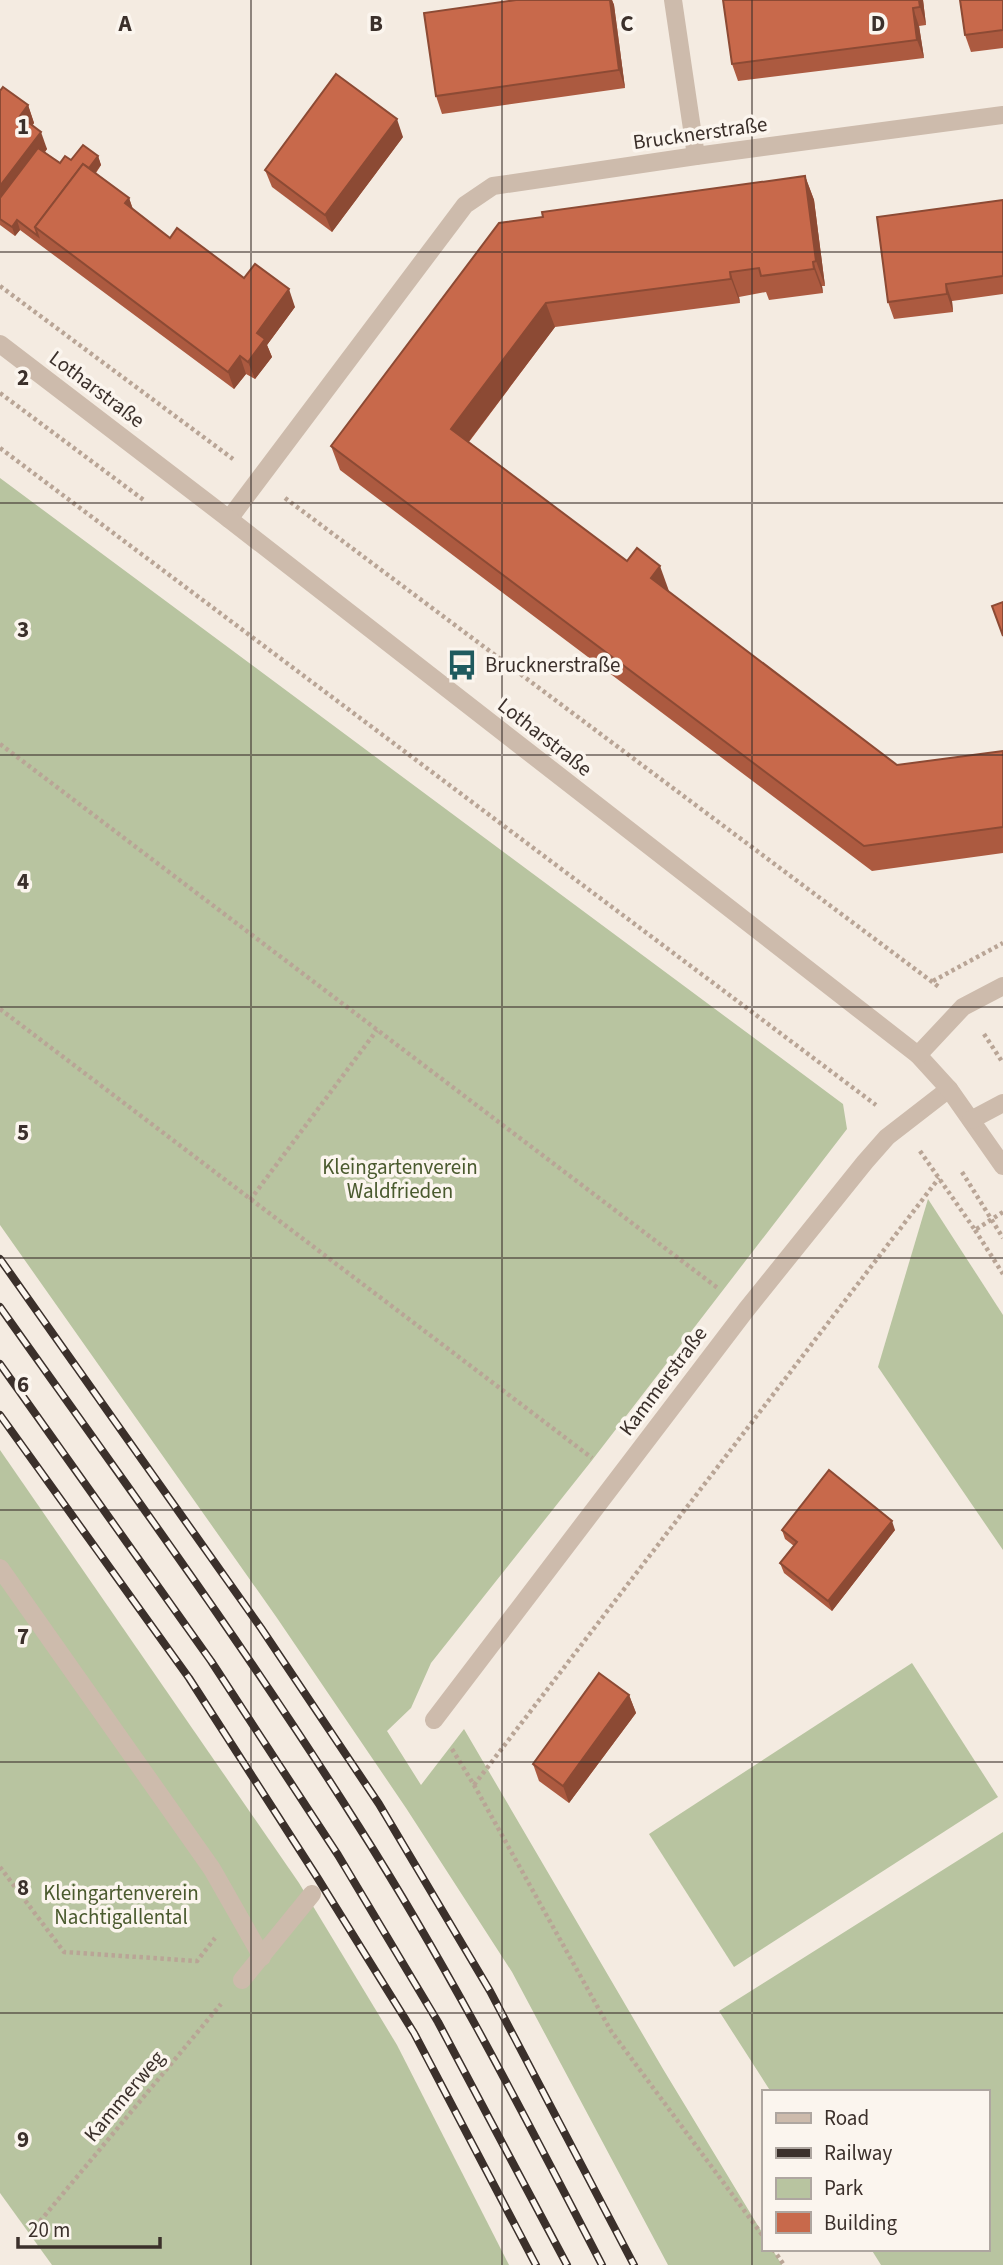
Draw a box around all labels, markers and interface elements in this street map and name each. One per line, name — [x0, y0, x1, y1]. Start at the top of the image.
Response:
text: A — [117, 7, 132, 40]
text: B — [369, 7, 383, 40]
text: C — [620, 7, 634, 40]
text: D — [871, 7, 885, 40]
street label: Brucknerstraße — [631, 109, 769, 157]
text: 1 — [17, 110, 29, 143]
street label: Lotharstraße — [43, 343, 151, 435]
text: 2 — [17, 361, 29, 394]
text: 3 — [17, 613, 29, 646]
bus stop icon: Brucknerstraße — [445, 648, 479, 682]
place label: Brucknerstraße — [485, 650, 621, 680]
street label: Lotharstraße — [491, 691, 599, 783]
text: 4 — [17, 865, 29, 898]
text: 5 — [17, 1116, 29, 1149]
park label: Kleingartenverein Waldfrieden — [322, 1152, 478, 1206]
street label: Kammerstraße — [612, 1320, 714, 1442]
text: 6 — [17, 1368, 29, 1401]
text: 7 — [17, 1620, 29, 1653]
text: 8 — [17, 1871, 29, 1904]
park label: Kleingartenverein Nachtigallental — [43, 1878, 199, 1932]
street label: Kammerweg — [77, 2043, 172, 2148]
legend — [762, 2090, 989, 2251]
text: Road — [824, 2103, 869, 2133]
text: 9 — [17, 2123, 29, 2156]
text: Railway — [824, 2138, 892, 2168]
text: Park — [824, 2173, 864, 2203]
scale bar — [18, 2206, 159, 2250]
text: Building — [824, 2208, 898, 2238]
text: 20 m — [28, 2215, 70, 2245]

